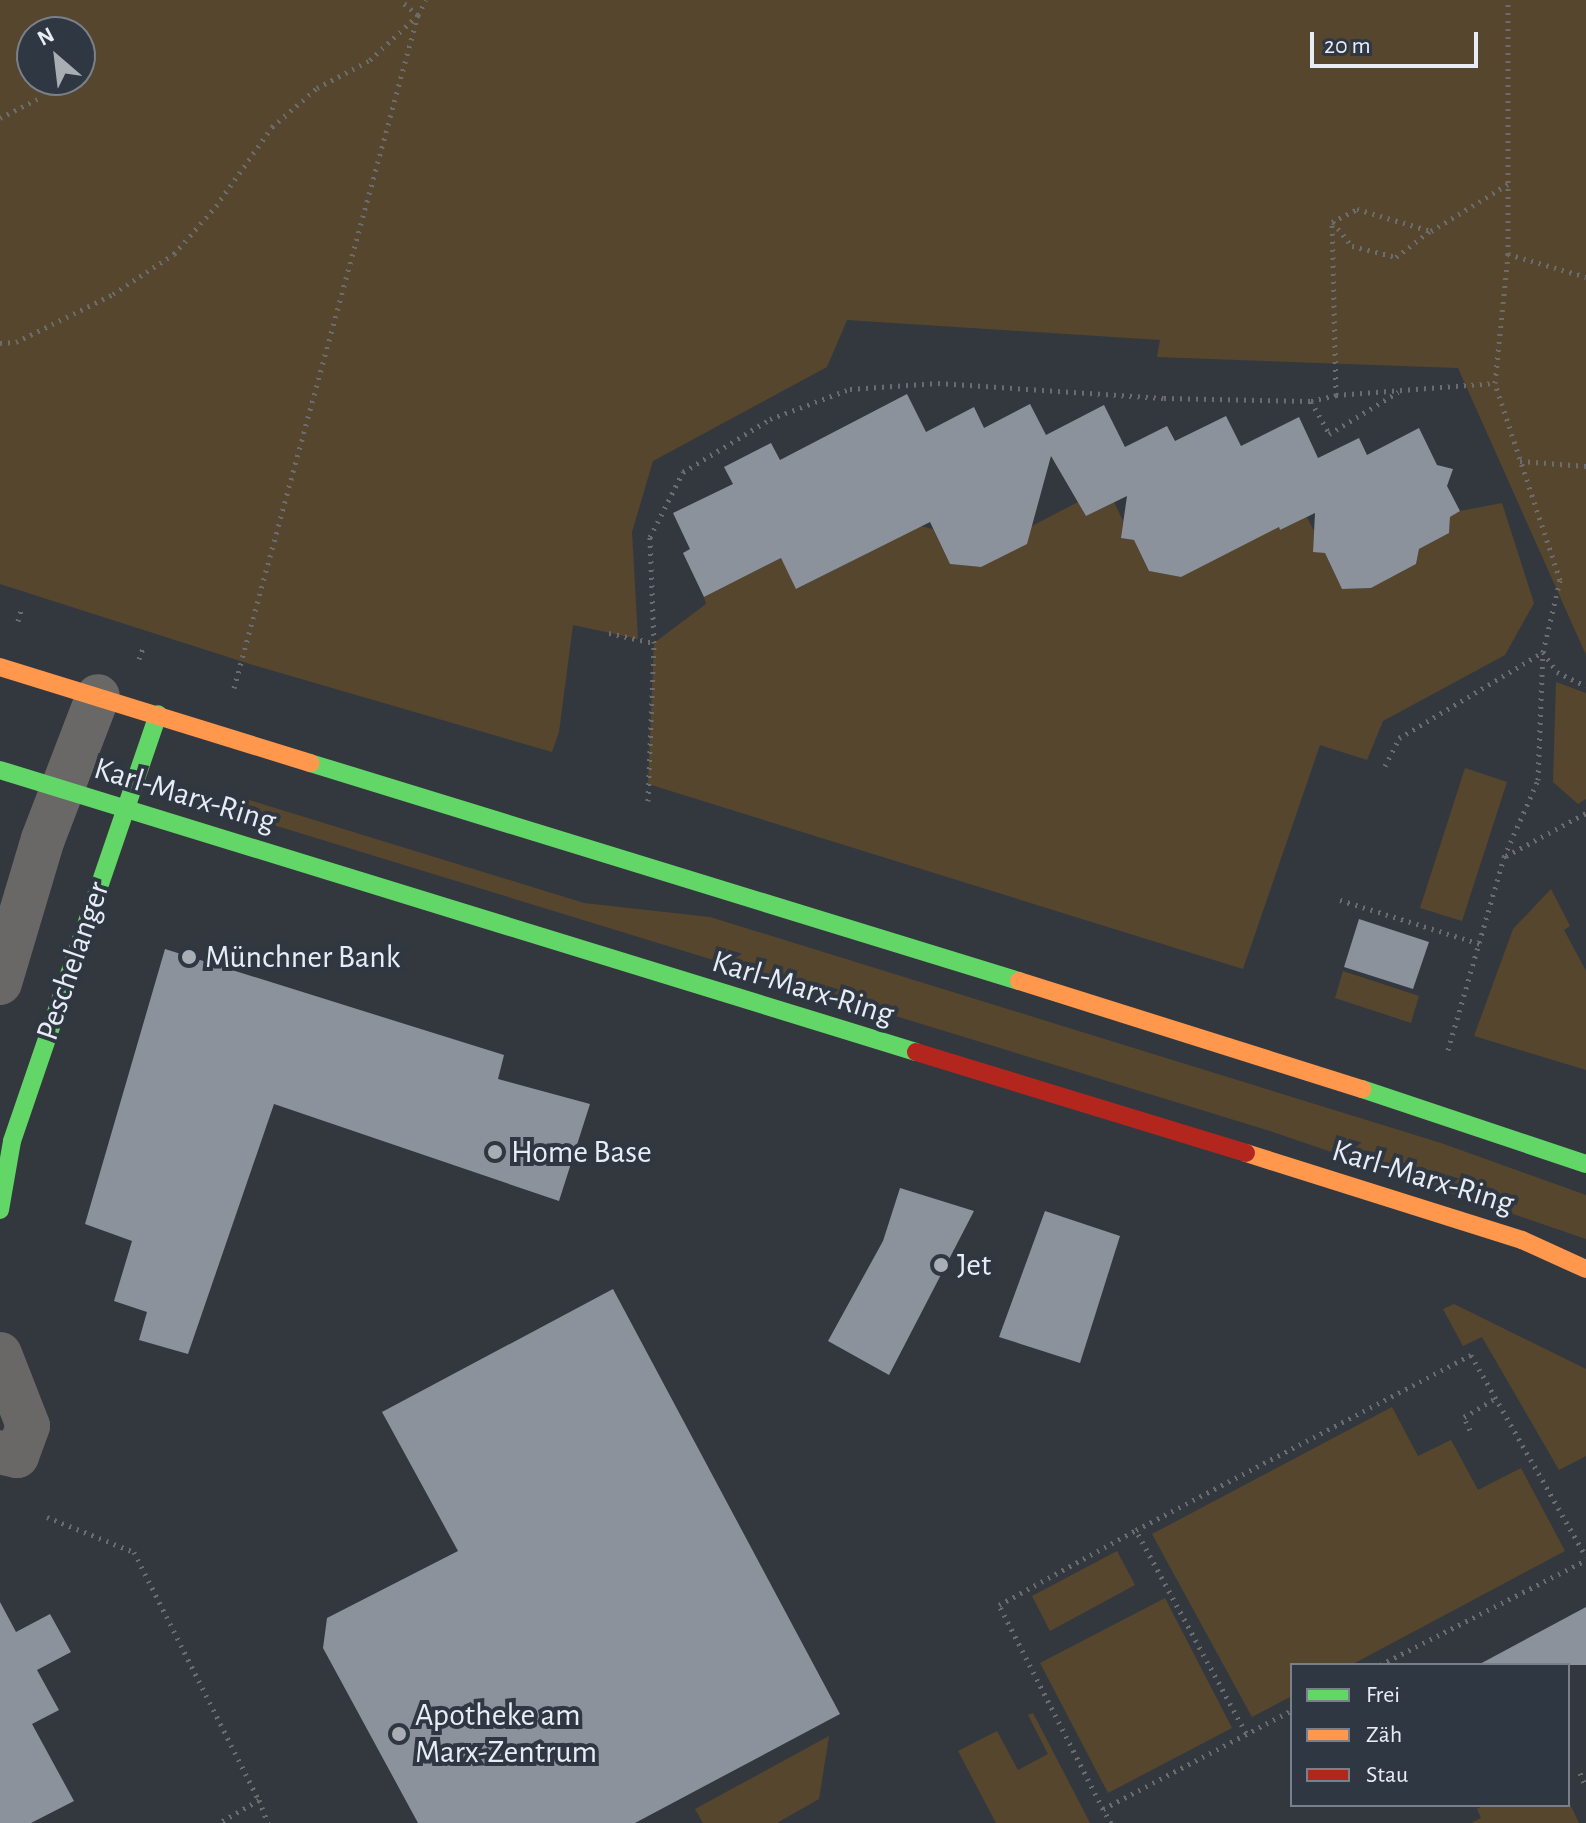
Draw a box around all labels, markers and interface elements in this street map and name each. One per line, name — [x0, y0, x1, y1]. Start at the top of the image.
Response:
north arrow — [16, 16, 96, 96]
scale bar — [1314, 16, 1482, 66]
text: N — [34, 23, 58, 50]
text: 20 m — [1324, 34, 1371, 58]
street label: Karl-Marx-Ring — [90, 749, 280, 841]
street label: Peschelanger — [28, 877, 118, 1045]
place label: Münchner Bank — [205, 938, 400, 976]
street label: Karl-Marx-Ring — [708, 942, 898, 1034]
marker: Münchner Bank — [180, 948, 198, 966]
street label: Karl-Marx-Ring — [1328, 1131, 1518, 1223]
place label: Home Base — [511, 1133, 652, 1171]
marker: Home Base — [486, 1143, 504, 1161]
place label: Jet — [957, 1246, 991, 1284]
marker: Jet — [932, 1256, 950, 1274]
legend — [1290, 1663, 1570, 1807]
text: Frei — [1366, 1683, 1400, 1707]
place label: Apotheke am Marx-Zentrum — [415, 1697, 597, 1772]
text: Zäh — [1366, 1723, 1402, 1747]
marker: Apotheke am Marx-Zentrum — [390, 1725, 408, 1743]
text: Stau — [1366, 1763, 1408, 1787]

